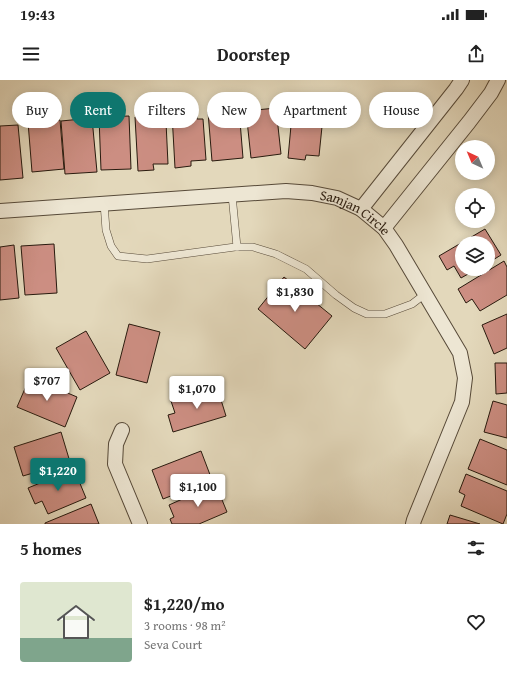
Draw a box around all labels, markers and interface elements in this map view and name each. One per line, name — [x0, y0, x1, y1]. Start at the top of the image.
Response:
text: 19:43 — [20, 4, 55, 25]
text: Doorstep — [217, 41, 290, 68]
icon: menu — [20, 43, 42, 65]
icon: share — [465, 43, 487, 65]
chip: Buy — [12, 92, 62, 128]
chip: Rent — [70, 92, 126, 128]
chip: Filters — [134, 92, 199, 128]
chip: New — [207, 92, 261, 128]
chip: Apartment — [269, 92, 361, 128]
chip: House — [369, 92, 433, 128]
north arrow — [455, 140, 495, 180]
map controls — [455, 140, 495, 276]
street label: Samjan Circle — [318, 185, 396, 239]
button: locate — [455, 188, 495, 228]
button: layers — [455, 236, 495, 276]
pin: $1,830 — [262, 279, 328, 313]
text: $1,830 — [276, 282, 314, 301]
pin: $707 — [23, 368, 71, 402]
text: $707 — [34, 371, 60, 390]
pin: $1,070 — [164, 376, 230, 410]
text: $1,070 — [178, 379, 216, 398]
pin: $1,220 — [25, 458, 91, 492]
text: $1,220 — [39, 461, 77, 480]
pin: $1,100 — [165, 474, 231, 508]
text: $1,100 — [179, 477, 217, 496]
text: 5 homes — [20, 536, 82, 561]
icon: filters — [465, 537, 487, 559]
text: $1,220/mo — [144, 591, 225, 616]
icon: home — [52, 598, 100, 646]
icon: heart — [465, 611, 487, 633]
text: 3 rooms · 98 m² — [144, 616, 226, 635]
text: Seva Court — [144, 635, 202, 654]

